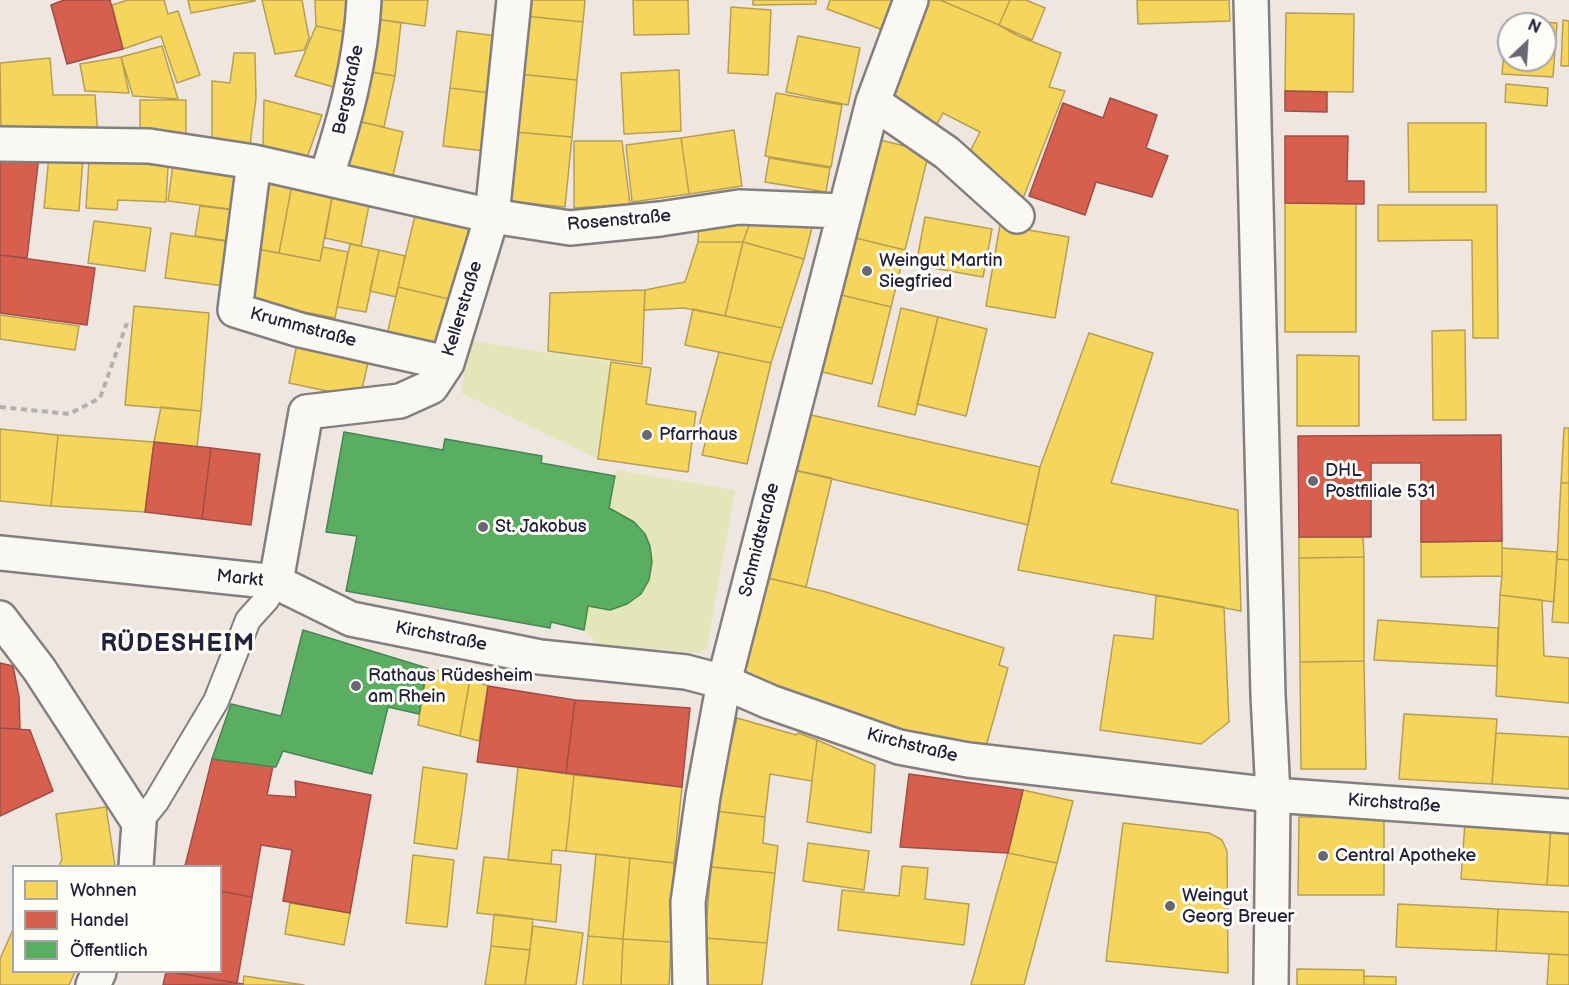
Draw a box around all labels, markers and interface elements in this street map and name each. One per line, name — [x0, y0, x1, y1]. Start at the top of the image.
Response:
north arrow — [1497, 12, 1557, 72]
text: N — [1525, 16, 1543, 38]
street label: Bergstraße — [329, 43, 369, 137]
street label: Rosenstraße — [566, 206, 672, 236]
place label: Weingut Martin Siegfried — [879, 250, 1003, 292]
street label: Kellerstraße — [438, 259, 488, 359]
marker: Weingut Martin Siegfried — [860, 264, 874, 278]
street label: Krummstraße — [247, 303, 359, 353]
place label: Pfarrhaus — [659, 424, 737, 446]
marker: Pfarrhaus — [640, 428, 654, 442]
place label: DHL Postfiliale 531 — [1325, 460, 1435, 502]
marker: DHL Postfiliale 531 — [1306, 474, 1320, 488]
street label: Schmidtstraße — [735, 481, 785, 599]
place label: St. Jakobus — [495, 516, 587, 538]
marker: St. Jakobus — [476, 520, 490, 534]
street label: Markt — [215, 566, 265, 592]
street label: Kirchstraße — [393, 618, 489, 656]
district label: RÜDESHEIM — [100, 631, 256, 659]
place label: Rathaus Rüdesheim am Rhein — [368, 665, 533, 708]
marker: Rathaus Rüdesheim am Rhein — [349, 679, 363, 693]
street label: Kirchstraße — [864, 724, 960, 768]
street label: Kirchstraße — [1347, 790, 1441, 818]
place label: Central Apotheke — [1335, 845, 1476, 867]
marker: Central Apotheke — [1316, 849, 1330, 863]
legend — [12, 865, 222, 973]
text: Wohnen — [70, 880, 137, 901]
place label: Weingut Georg Breuer — [1182, 885, 1294, 928]
marker: Weingut Georg Breuer — [1163, 899, 1177, 913]
text: Handel — [70, 910, 129, 931]
text: Öffentlich — [70, 940, 148, 961]

